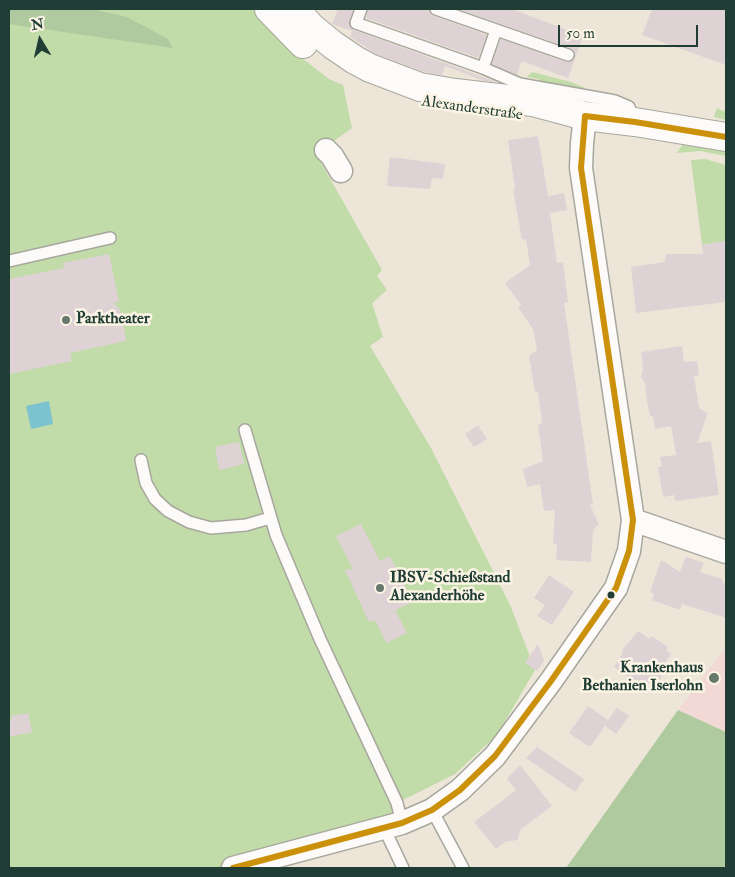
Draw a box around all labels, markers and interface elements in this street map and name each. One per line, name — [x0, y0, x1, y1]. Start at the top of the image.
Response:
north arrow — [15, 15, 65, 65]
text: N — [30, 15, 45, 34]
scale bar — [560, 15, 700, 47]
text: 50 m — [566, 24, 595, 43]
street label: Alexanderstraße — [420, 92, 524, 126]
place label: Parktheater — [76, 310, 150, 330]
marker: Parktheater — [60, 314, 72, 326]
place label: IBSV-Schießstand Alexanderhöhe — [390, 569, 510, 607]
marker: IBSV-Schießstand Alexanderhöhe — [374, 582, 386, 594]
unlabelled marker — [606, 590, 616, 600]
place label: Krankenhaus Bethanien Iserlohn — [582, 659, 703, 697]
marker: Krankenhaus Bethanien Iserlohn — [707, 671, 721, 685]

